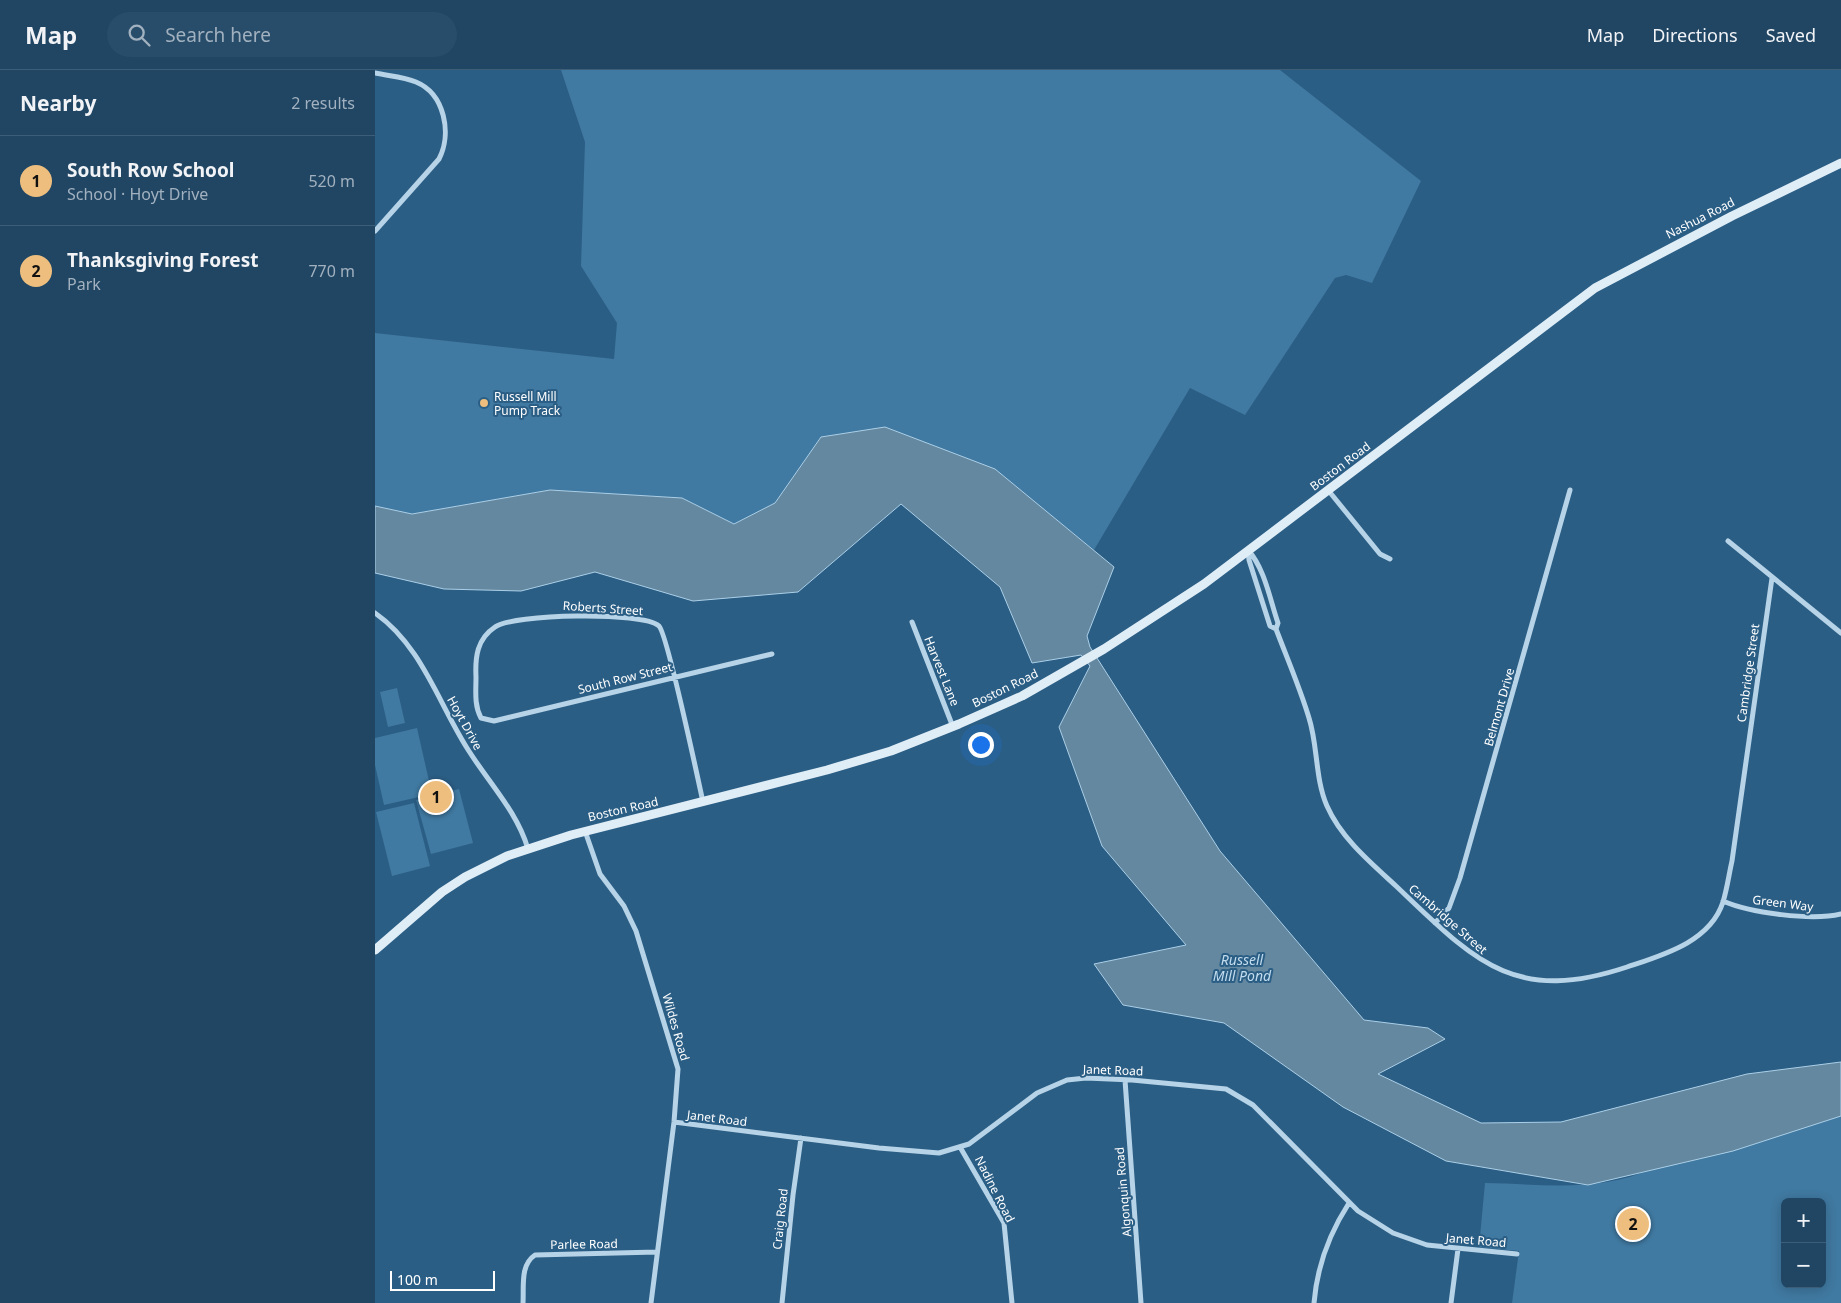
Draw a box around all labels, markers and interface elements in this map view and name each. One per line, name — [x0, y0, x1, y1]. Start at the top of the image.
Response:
search box — [107, 12, 457, 57]
text: Map — [25, 18, 77, 51]
icon: search — [125, 21, 153, 49]
text: Search here — [165, 22, 271, 48]
text: Map — [1587, 23, 1624, 47]
text: Directions — [1652, 23, 1738, 47]
text: Saved — [1766, 23, 1816, 47]
text: Nearby — [20, 89, 96, 117]
text: 2 results — [291, 92, 355, 114]
text: South Row School — [67, 157, 234, 183]
text: 1 — [31, 170, 41, 192]
text: 520 m — [308, 170, 355, 192]
text: School · Hoyt Drive — [67, 183, 208, 205]
street label: Nashua Road — [1663, 193, 1737, 243]
text: Thanksgiving Forest — [67, 247, 258, 273]
text: 2 — [31, 260, 41, 282]
text: 770 m — [308, 260, 355, 282]
text: Park — [67, 273, 101, 295]
place label: Russell Mill Pump Track — [494, 388, 561, 419]
marker: Russell Mill Pump Track — [478, 397, 490, 409]
street label: Boston Road — [1306, 438, 1374, 494]
street label: Roberts Street — [562, 597, 644, 619]
street label: Cambridge Street — [1733, 622, 1763, 723]
street label: Harvest Lane — [920, 634, 964, 709]
street label: South Row Street — [576, 658, 675, 698]
street label: Boston Road — [969, 665, 1041, 711]
street label: Belmont Drive — [1480, 666, 1518, 748]
street label: Hoyt Drive — [443, 693, 487, 753]
your location — [968, 732, 994, 758]
pin: 1 — [420, 778, 452, 816]
street label: Boston Road — [586, 793, 660, 825]
street label: Cambridge Street — [1405, 880, 1491, 958]
street label: Green Way — [1752, 891, 1815, 915]
water label: Russell Mill Pond — [1213, 950, 1272, 985]
street label: Wildes Road — [658, 991, 694, 1063]
street label: Janet Road — [1081, 1060, 1144, 1080]
street label: Janet Road — [685, 1106, 748, 1130]
street label: Algonquin Road — [1111, 1146, 1135, 1238]
street label: Nadine Road — [971, 1153, 1019, 1225]
street label: Craig Road — [768, 1188, 792, 1250]
map controls — [1781, 1198, 1826, 1288]
button: + — [1781, 1198, 1826, 1243]
pin: 2 — [1617, 1205, 1649, 1243]
street label: Janet Road — [1444, 1229, 1507, 1251]
street label: Parlee Road — [550, 1235, 618, 1253]
button: − — [1781, 1243, 1826, 1288]
scale bar — [390, 1268, 495, 1291]
text: 100 m — [397, 1270, 438, 1289]

